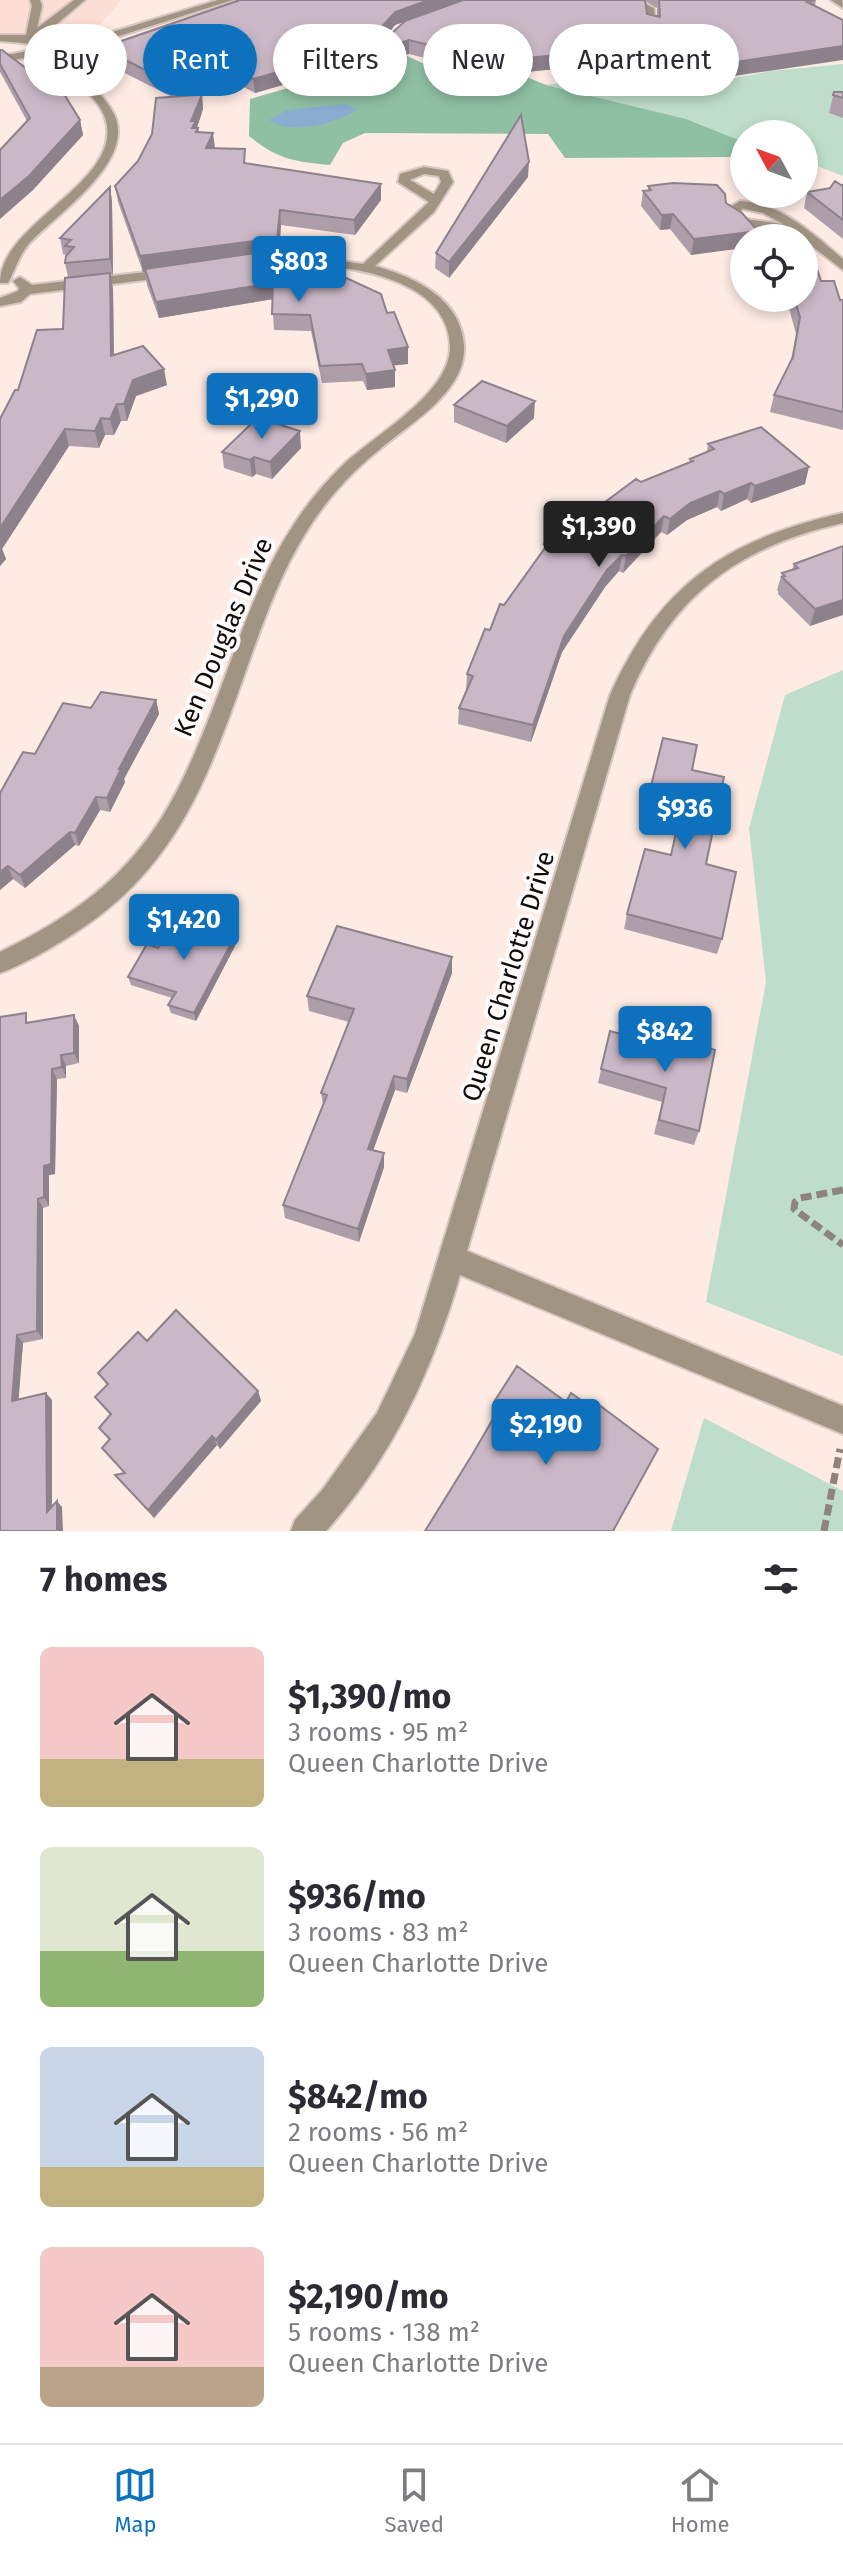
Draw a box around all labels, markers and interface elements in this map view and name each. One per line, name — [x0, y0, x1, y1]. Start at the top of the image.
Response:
chip: Buy — [24, 24, 127, 96]
chip: Rent — [143, 24, 257, 96]
chip: Filters — [273, 24, 407, 96]
chip: New — [423, 24, 533, 96]
chip: Apartment — [549, 24, 739, 96]
north arrow — [730, 120, 818, 208]
map controls — [730, 120, 818, 312]
button: locate — [730, 224, 818, 312]
pin: $803 — [252, 236, 346, 304]
text: $803 — [270, 246, 328, 277]
pin: $1,290 — [197, 373, 327, 441]
text: $1,290 — [225, 383, 299, 414]
pin: $1,390 — [534, 501, 664, 569]
text: $1,390 — [561, 511, 637, 542]
street label: Ken Douglas Drive — [168, 533, 279, 741]
pin: $936 — [638, 783, 732, 851]
text: $936 — [657, 793, 713, 824]
street label: Queen Charlotte Drive — [456, 847, 561, 1105]
pin: $1,420 — [119, 894, 249, 962]
text: $1,420 — [147, 904, 221, 935]
pin: $842 — [618, 1006, 712, 1074]
text: $842 — [637, 1016, 694, 1047]
pin: $2,190 — [481, 1399, 611, 1467]
text: $2,190 — [510, 1409, 582, 1440]
icon: filters — [759, 1557, 803, 1601]
text: 7 homes — [40, 1559, 167, 1600]
text: $1,390/mo — [288, 1676, 451, 1717]
icon: home — [104, 1679, 200, 1775]
text: 3 rooms · 95 m² — [288, 1717, 468, 1748]
text: Queen Charlotte Drive — [288, 1748, 548, 1779]
text: $936/mo — [288, 1876, 426, 1917]
icon: home — [104, 1879, 200, 1975]
text: 3 rooms · 83 m² — [288, 1917, 469, 1948]
text: Queen Charlotte Drive — [288, 1948, 548, 1979]
text: $842/mo — [288, 2076, 428, 2117]
icon: home — [104, 2079, 200, 2175]
text: 2 rooms · 56 m² — [288, 2117, 468, 2148]
text: Queen Charlotte Drive — [288, 2148, 548, 2179]
text: $2,190/mo — [288, 2276, 449, 2317]
icon: home — [104, 2279, 200, 2375]
text: 5 rooms · 138 m² — [288, 2317, 480, 2348]
text: Queen Charlotte Drive — [288, 2348, 548, 2379]
tab: Map — [113, 2463, 157, 2538]
tab: Saved — [384, 2463, 444, 2538]
tab: Home — [671, 2463, 730, 2538]

